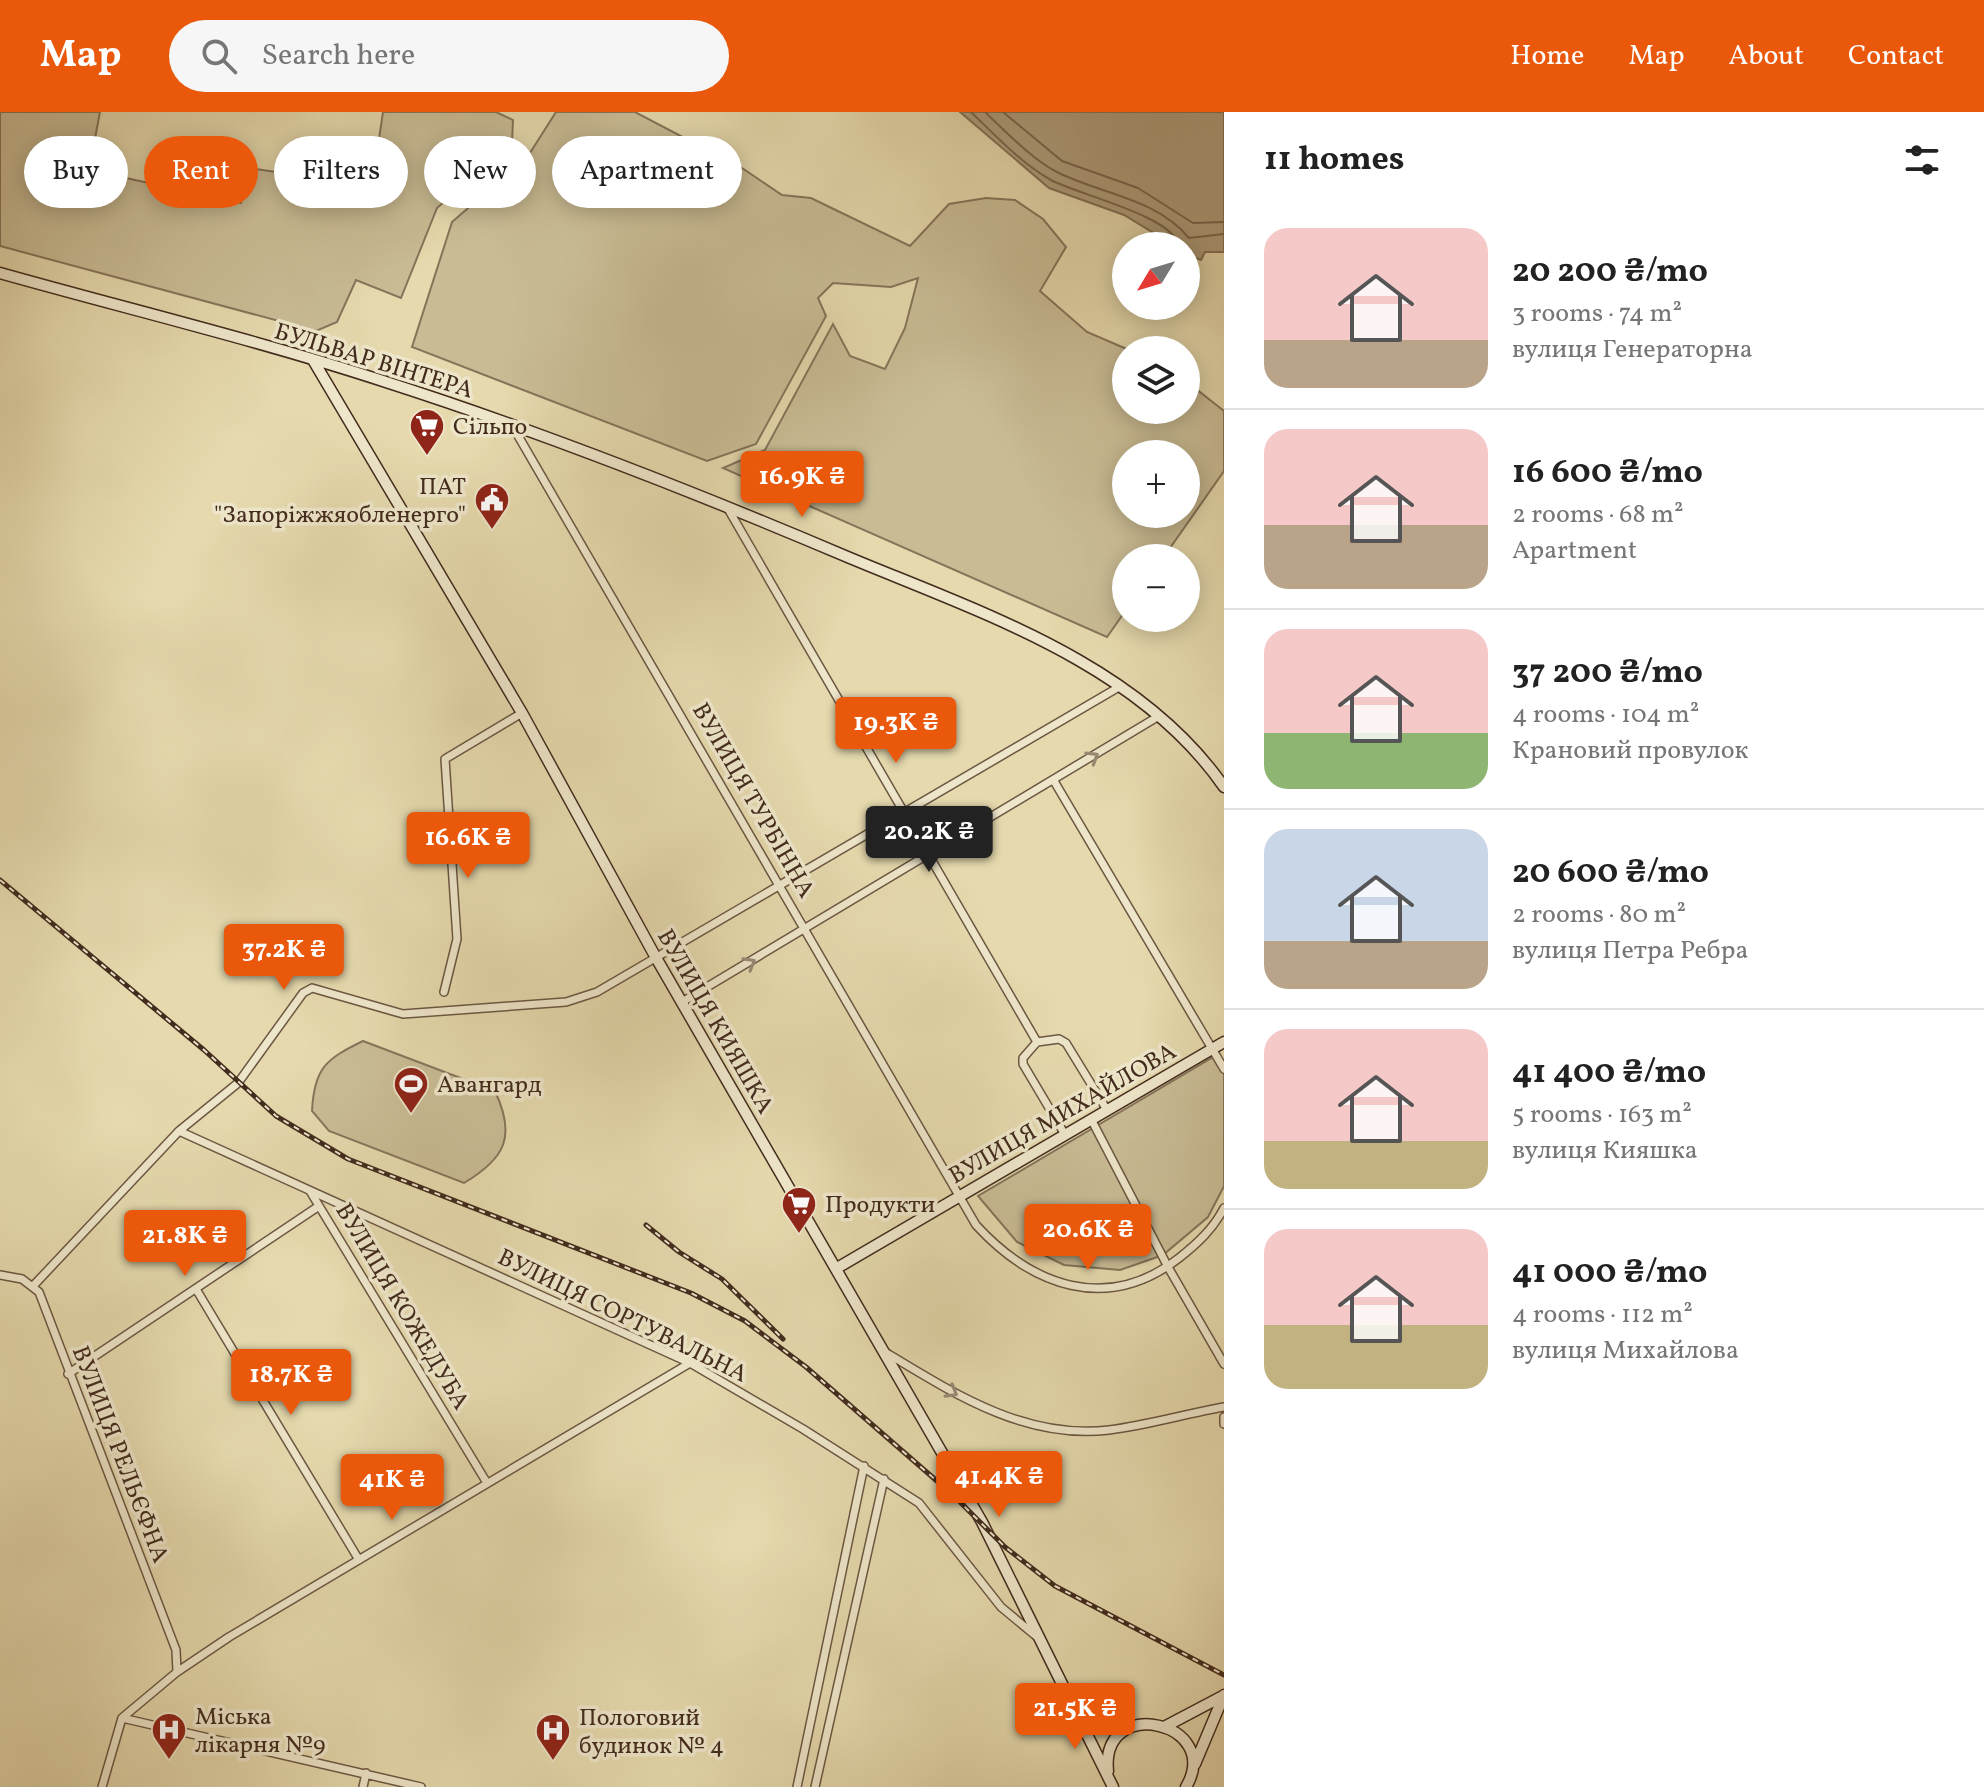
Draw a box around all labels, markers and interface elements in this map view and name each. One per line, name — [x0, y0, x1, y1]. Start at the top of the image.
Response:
search box — [169, 20, 729, 92]
text: Map — [40, 30, 121, 83]
icon: search — [197, 34, 241, 78]
text: Search here — [261, 35, 415, 77]
text: Home — [1510, 37, 1584, 76]
text: Map — [1628, 37, 1684, 76]
text: About — [1728, 37, 1804, 76]
text: Contact — [1848, 37, 1944, 76]
chip: Buy — [24, 136, 128, 208]
chip: Rent — [144, 136, 258, 208]
chip: Filters — [274, 136, 408, 208]
chip: New — [424, 136, 536, 208]
chip: Apartment — [552, 136, 742, 208]
text: 11 homes — [1264, 137, 1404, 184]
icon: filters — [1900, 138, 1944, 182]
north arrow — [1112, 232, 1200, 320]
map controls — [1112, 232, 1200, 632]
text: 20 200 ₴/mo — [1512, 249, 1708, 296]
icon: home — [1328, 260, 1424, 356]
text: 3 rooms · 74 m² — [1512, 296, 1682, 332]
street label: БУЛЬВАР ВІНТЕРА — [270, 315, 477, 408]
text: вулиця Генераторна — [1512, 332, 1753, 368]
button: layers — [1112, 336, 1200, 424]
supermarket icon: Сільпо — [408, 407, 446, 457]
place label: Сільпо — [453, 411, 527, 445]
button: + — [1112, 440, 1200, 528]
text: 16 600 ₴/mo — [1512, 450, 1703, 497]
pin: 16.9K ₴ — [728, 451, 876, 519]
text: 16.9K ₴ — [759, 459, 845, 495]
icon: home — [1328, 461, 1424, 557]
place label: ПАТ "Запоріжжяобленерго" — [214, 471, 466, 533]
public building icon: ПАТ "Запоріжжяобленерго" — [473, 481, 511, 531]
text: 2 rooms · 68 m² — [1512, 497, 1684, 533]
text: Apartment — [1512, 533, 1637, 569]
button: − — [1112, 544, 1200, 632]
text: 37 200 ₴/mo — [1512, 650, 1703, 697]
icon: home — [1328, 661, 1424, 757]
street label: ВУЛИЦЯ ТУРБІННА — [682, 697, 822, 905]
pin: 19.3K ₴ — [822, 697, 970, 765]
text: 4 rooms · 104 m² — [1512, 697, 1699, 733]
text: 19.3K ₴ — [853, 705, 939, 741]
text: Крановий провулок — [1512, 733, 1748, 769]
one-way arrow — [1084, 752, 1099, 767]
pin: 20.2K ₴ — [855, 806, 1003, 874]
pin: 16.6K ₴ — [394, 812, 542, 880]
text: 20.2K ₴ — [884, 814, 974, 850]
text: 16.6K ₴ — [425, 820, 511, 856]
text: 20 600 ₴/mo — [1512, 850, 1709, 897]
icon: home — [1328, 861, 1424, 957]
text: 2 rooms · 80 m² — [1512, 897, 1686, 933]
street label: ВУЛИЦЯ КИЯШКА — [647, 923, 781, 1121]
pin: 37.2K ₴ — [210, 924, 358, 992]
text: 37.2K ₴ — [242, 932, 326, 968]
text: вулиця Петра Ребра — [1512, 933, 1748, 969]
one-way arrow — [741, 957, 756, 973]
street label: ВУЛИЦЯ МИХАЙЛОВА — [943, 1036, 1183, 1194]
text: 41 400 ₴/mo — [1512, 1050, 1706, 1097]
icon: home — [1328, 1061, 1424, 1157]
sports icon: Авангард — [392, 1065, 430, 1115]
place label: Авангард — [437, 1069, 542, 1103]
text: 5 rooms · 163 m² — [1512, 1097, 1692, 1133]
text: вулиця Кияшка — [1512, 1133, 1698, 1169]
supermarket icon: Продукти — [780, 1185, 818, 1235]
place label: Продукти — [825, 1189, 935, 1223]
street label: ВУЛИЦЯ КОЖЕДУБА — [326, 1197, 477, 1417]
pin: 20.6K ₴ — [1014, 1204, 1162, 1272]
pin: 21.8K ₴ — [111, 1210, 259, 1278]
text: 20.6K ₴ — [1042, 1212, 1134, 1248]
text: 21.8K ₴ — [142, 1218, 228, 1254]
street label: ВУЛИЦЯ СОРТУВАЛЬНА — [491, 1241, 753, 1392]
text: 41 000 ₴/mo — [1512, 1250, 1707, 1297]
icon: home — [1328, 1261, 1424, 1357]
text: 4 rooms · 112 m² — [1512, 1297, 1693, 1333]
text: вулиця Михайлова — [1512, 1333, 1739, 1369]
street label: ВУЛИЦЯ РЕЛЬЄФНА — [62, 1341, 176, 1568]
pin: 18.7K ₴ — [217, 1349, 365, 1417]
text: 18.7K ₴ — [249, 1357, 333, 1393]
one-way arrow — [943, 1382, 958, 1398]
pin: 41.4K ₴ — [925, 1451, 1073, 1519]
pin: 41K ₴ — [336, 1454, 448, 1522]
text: 41.4K ₴ — [954, 1459, 1044, 1495]
text: 41K ₴ — [359, 1462, 425, 1498]
pin: 21.5K ₴ — [1001, 1683, 1149, 1751]
text: 21.5K ₴ — [1033, 1691, 1117, 1727]
place label: Міська лікарня №9 — [195, 1701, 326, 1763]
place label: Пологовий будинок № 4 — [579, 1702, 724, 1764]
hospital icon: Міська лікарня №9 — [150, 1711, 188, 1761]
hospital icon: Пологовий будинок № 4 — [534, 1712, 572, 1762]

